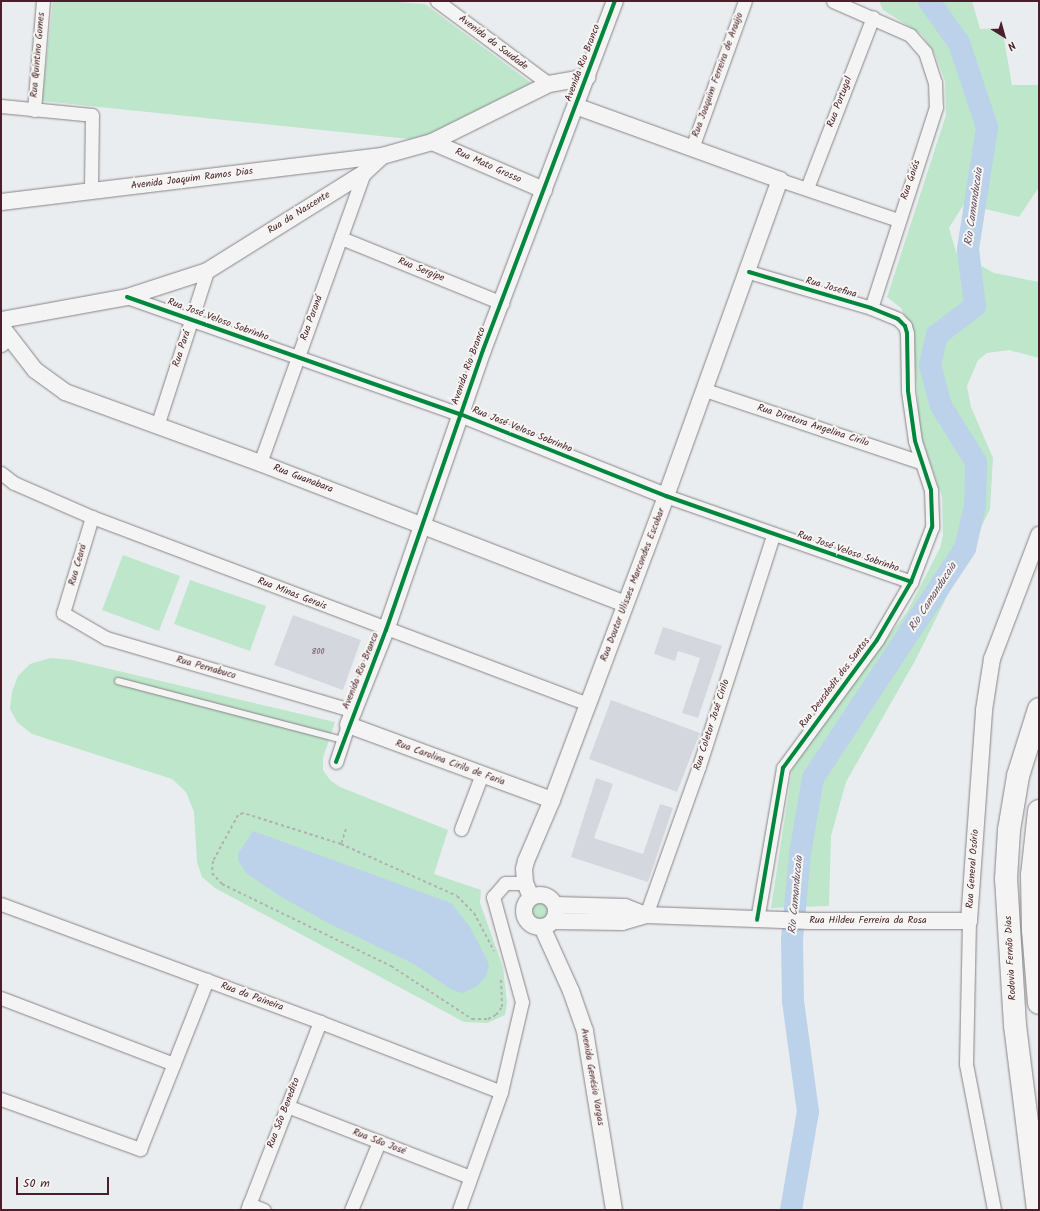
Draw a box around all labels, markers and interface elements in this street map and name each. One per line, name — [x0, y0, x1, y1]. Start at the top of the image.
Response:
street label: Rua Joaquim Ferreira de Araújo — [690, 11, 746, 139]
street label: Rua Quintino Gomes — [28, 12, 48, 98]
street label: Avenida da Saudade — [456, 13, 530, 73]
north arrow — [984, 16, 1024, 56]
street label: Avenida Rio Branco — [563, 23, 603, 103]
text: N — [1003, 36, 1019, 55]
street label: Rua Portugal — [825, 75, 855, 129]
street label: Rua Mato Grosso — [453, 146, 523, 186]
street label: Rua Goiás — [899, 158, 923, 202]
street label: Avenida Joaquim Ramos Dias — [130, 166, 254, 192]
water label: Rio Camanducaia — [962, 167, 986, 247]
street label: Rua da Nascente — [266, 189, 332, 237]
street label: Rua Sergipe — [396, 255, 446, 285]
street label: Rua Josefina — [804, 275, 858, 301]
street label: Rua Paraná — [298, 294, 326, 342]
street label: Rua José Veloso Sobrinho — [166, 296, 270, 344]
street label: Avenida Rio Branco — [449, 326, 489, 406]
street label: Rua Pará — [170, 329, 194, 369]
street label: Rua Diretora Angelina Cirilo — [756, 402, 870, 450]
street label: Rua José Veloso Sobrinho — [470, 404, 574, 456]
street label: Rua Guanabara — [271, 462, 335, 496]
street label: Rua Doutor Ulisses Marcondes Escobar — [598, 507, 668, 663]
street label: Rua José Veloso Sobrinho — [796, 529, 900, 575]
street label: Rua Ceará — [66, 543, 90, 587]
water label: Rio Camanducaia — [906, 560, 960, 634]
street label: Rua Minas Gerais — [256, 575, 328, 613]
street label: Avenida Rio Branco — [340, 631, 382, 711]
street label: Rua Deusdedit dos Santos — [797, 636, 873, 730]
house number: 800 — [312, 647, 324, 657]
street label: Rua Pernabuco — [175, 654, 237, 682]
street label: Rua Coletor José Cirilo — [692, 678, 732, 772]
street label: Rua Carolina Cirilo de Faria — [394, 738, 506, 788]
street label: Rua General Osório — [964, 829, 982, 909]
water label: Rio Camanducaia — [786, 855, 806, 935]
street label: Rua Hildeu Ferreira da Rosa — [809, 915, 927, 927]
street label: Rodovia Fernão Dias — [1003, 915, 1019, 1001]
street label: Rua da Paineira — [219, 980, 285, 1014]
street label: Avenida Genésio Vargas — [578, 1027, 606, 1127]
street label: Rua São Benedito — [265, 1076, 303, 1150]
street label: Rua São José — [351, 1126, 407, 1158]
scale bar — [18, 1169, 111, 1195]
text: 50 m — [23, 1174, 50, 1193]

